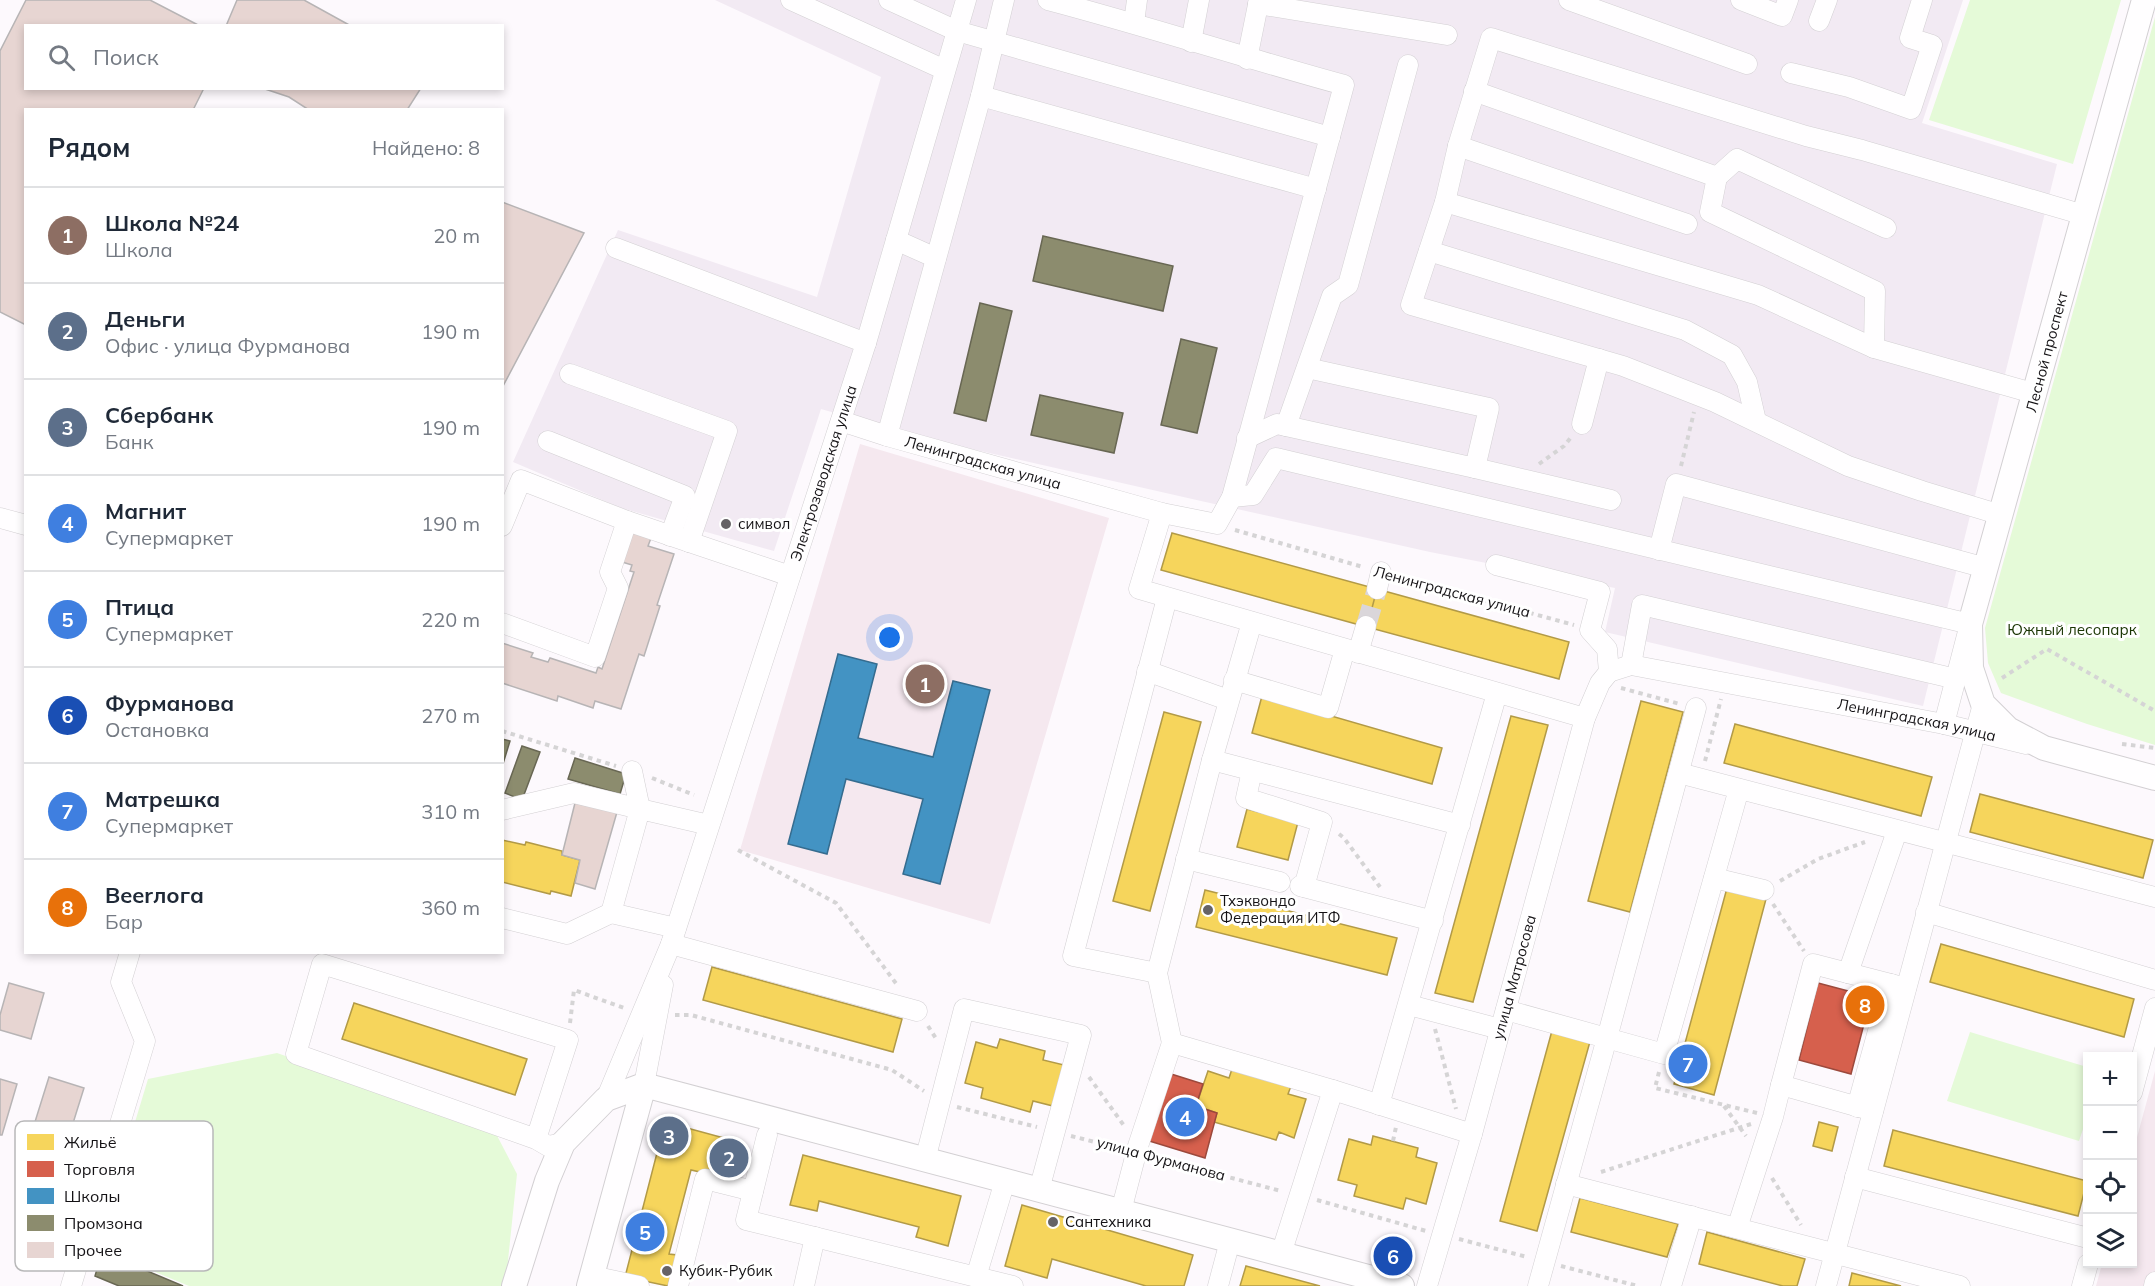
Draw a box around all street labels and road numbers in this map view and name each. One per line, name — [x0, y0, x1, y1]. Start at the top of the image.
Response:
street label: Лесной проспект — [2021, 289, 2072, 414]
street label: Электрозаводская улица — [786, 383, 861, 563]
street label: Ленинградская улица — [903, 431, 1063, 493]
street label: Ленинградская улица — [1372, 561, 1533, 622]
street label: Ленинградская улица — [1836, 694, 1998, 745]
street label: улица Матросова — [1488, 913, 1540, 1041]
street label: улица Фурманова — [1095, 1132, 1228, 1185]

